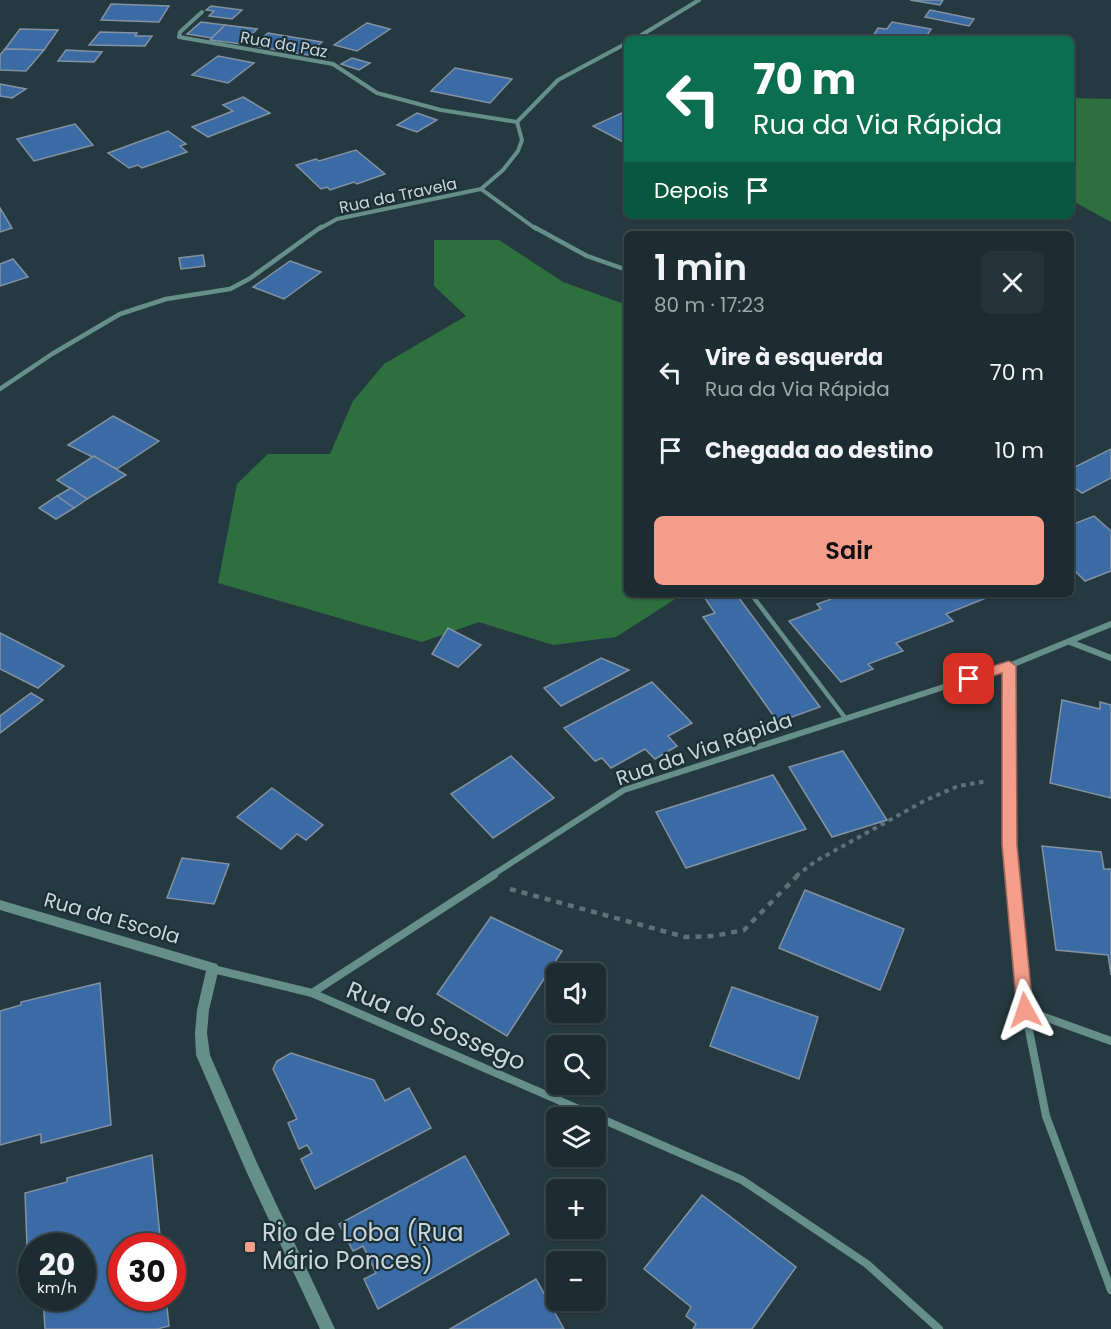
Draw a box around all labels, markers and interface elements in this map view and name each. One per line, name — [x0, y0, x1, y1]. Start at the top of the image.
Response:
street label: Rua da Paz — [238, 25, 329, 63]
text: 70 m — [753, 50, 856, 109]
icon: left — [654, 60, 732, 138]
text: Rua da Via Rápida — [753, 106, 1002, 143]
street label: Rua da Travela — [337, 172, 459, 219]
icon: arrive — [741, 174, 774, 207]
text: Depois — [654, 175, 729, 206]
text: 1 min — [654, 242, 747, 293]
button: close — [981, 251, 1044, 314]
text: 80 m · 17:23 — [654, 291, 765, 319]
text: Vire à esquerda — [705, 342, 883, 373]
icon: left — [654, 356, 687, 389]
text: 70 m — [990, 357, 1044, 388]
text: Rua da Via Rápida — [705, 375, 890, 403]
icon: arrive — [654, 434, 687, 467]
text: Chegada ao destino — [705, 435, 933, 466]
text: 10 m — [995, 435, 1044, 466]
button: Sair — [654, 516, 1044, 585]
pin — [943, 653, 994, 704]
icon: arrive — [952, 662, 985, 695]
street label: Rua da Via Rápida — [612, 706, 796, 792]
street label: Rua da Escola — [41, 885, 183, 951]
map controls — [546, 963, 606, 1311]
button: sound — [546, 963, 606, 1023]
street label: Rua do Sossego — [342, 973, 531, 1078]
position arrow — [993, 978, 1057, 1042]
button: search — [546, 1035, 606, 1095]
button: layers — [546, 1107, 606, 1167]
button: + — [546, 1179, 606, 1239]
place label: Rio de Loba (Rua Mário Ponces) — [262, 1216, 463, 1277]
speed limit sign: 30 — [108, 1233, 186, 1311]
marker: Rio de Loba (Rua Mário Ponces) — [243, 1240, 257, 1254]
text: 20 — [39, 1243, 75, 1286]
button: − — [546, 1251, 606, 1311]
text: km/h — [37, 1277, 77, 1298]

